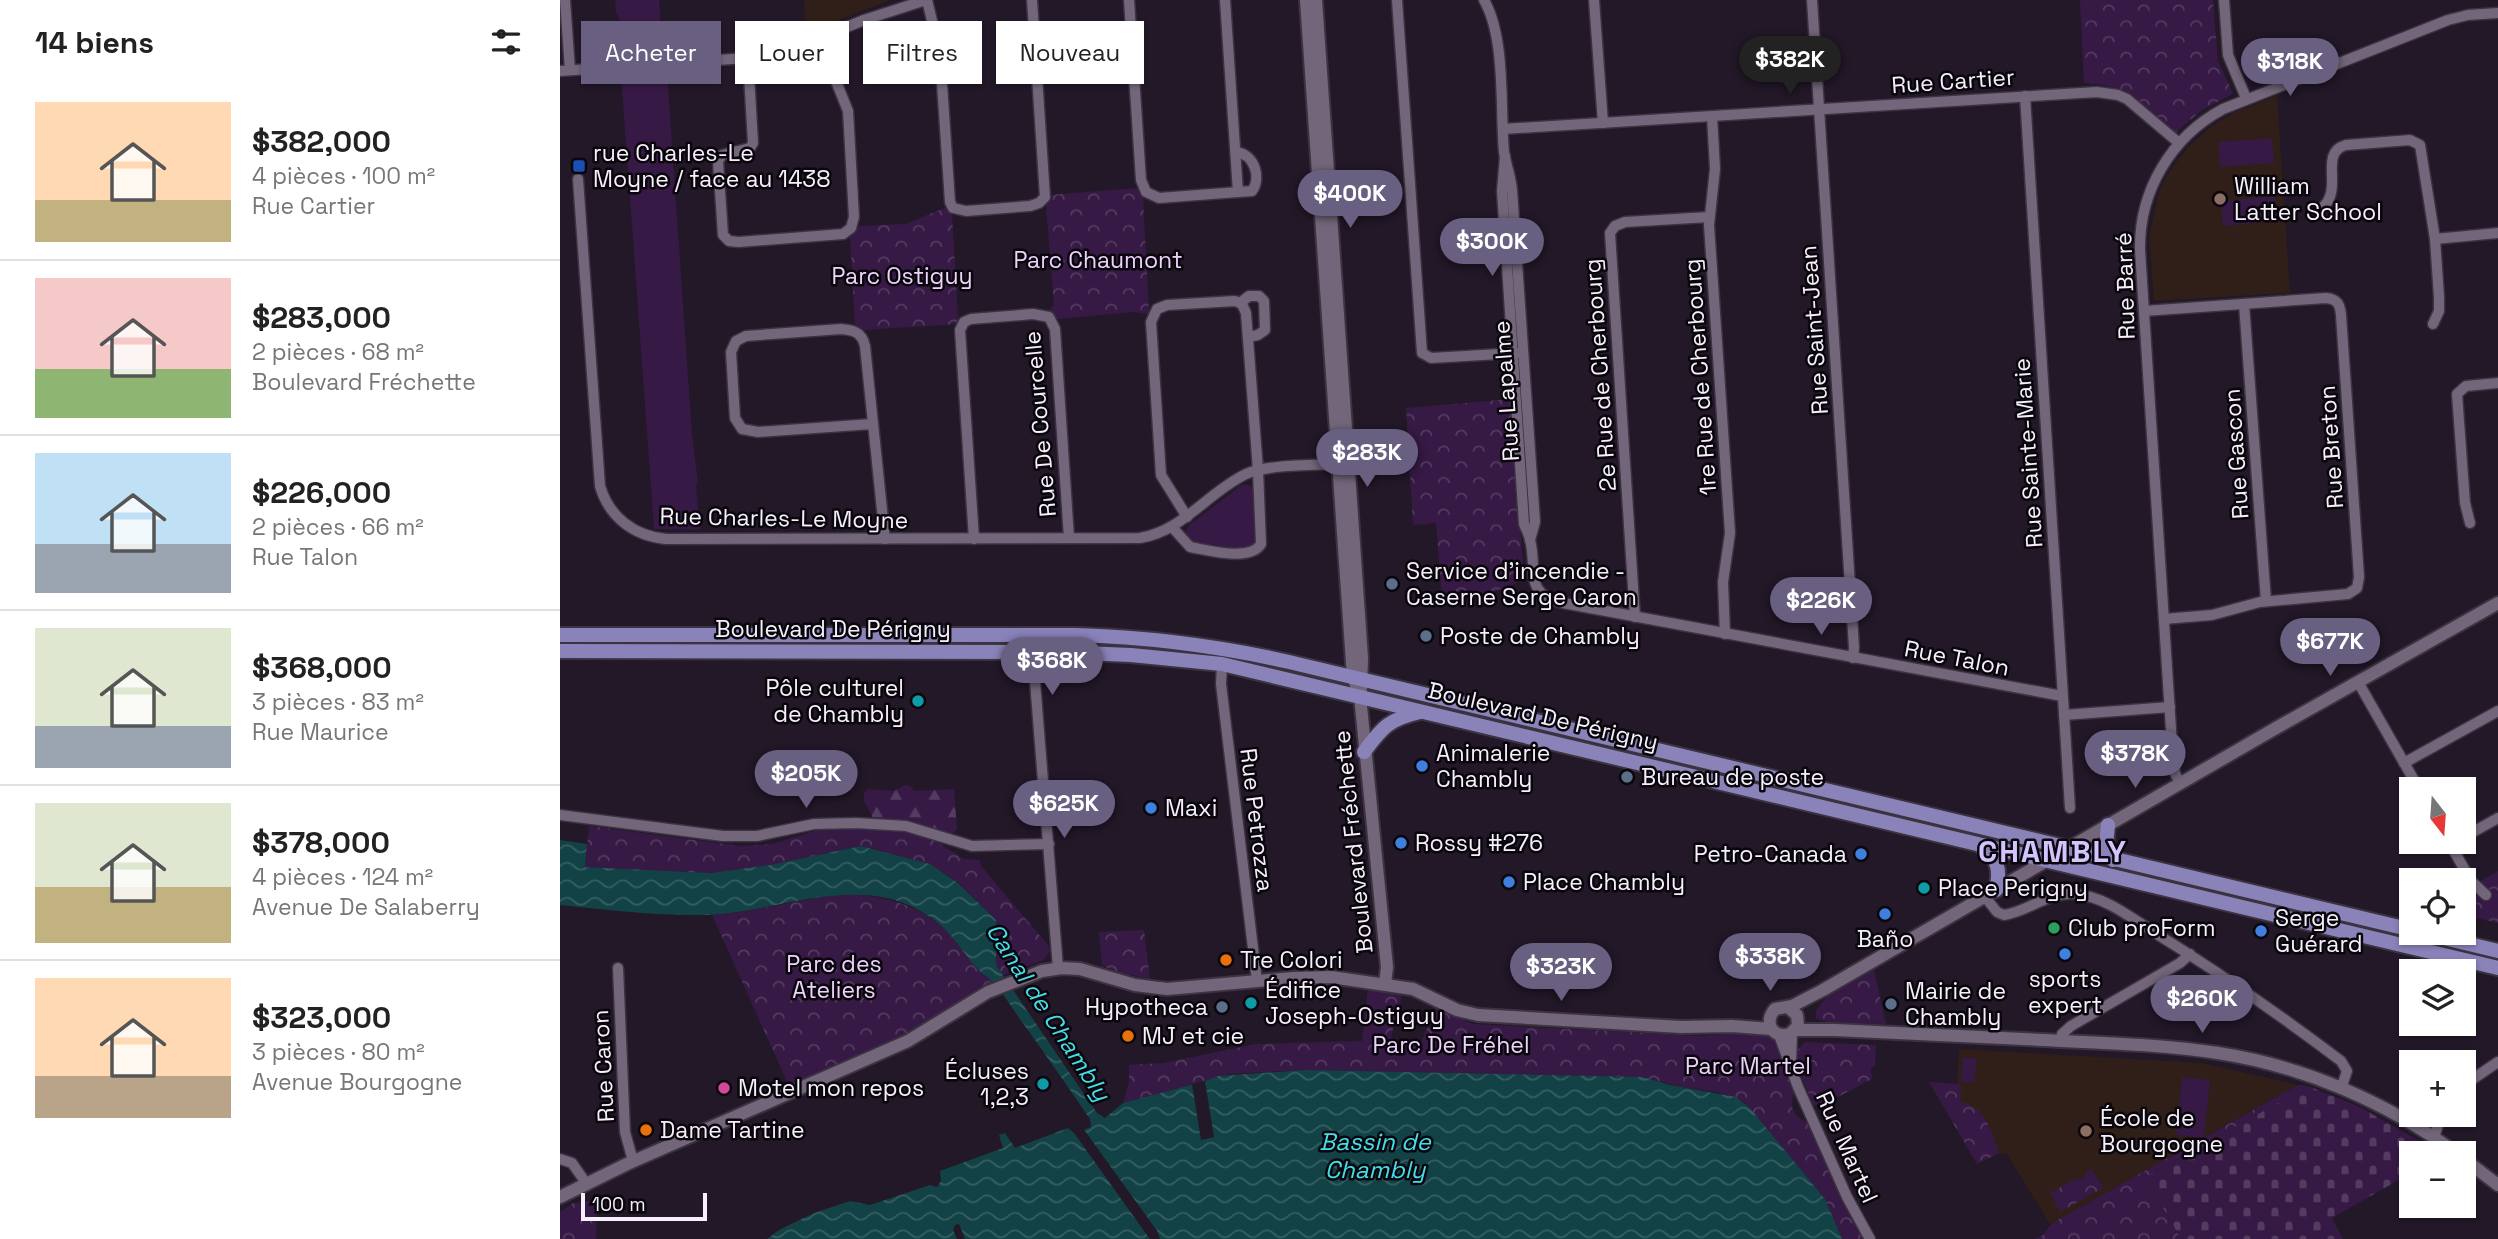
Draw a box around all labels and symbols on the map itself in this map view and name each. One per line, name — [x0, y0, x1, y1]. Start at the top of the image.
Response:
pin: $382K — [1741, 36, 1839, 96]
pin: $318K — [2241, 38, 2339, 98]
street label: Rue Cartier — [1890, 62, 2016, 100]
place label: rue Charles-Le Moyne / face au 1438 — [593, 138, 831, 194]
marker: rue Charles-Le Moyne / face au 1438 — [571, 158, 587, 174]
pin: $400K — [1301, 170, 1399, 230]
place label: William Latter School — [2234, 171, 2382, 227]
marker: William Latter School — [2212, 191, 2228, 207]
pin: $300K — [1443, 218, 1541, 278]
street label: Rue Barré — [2108, 232, 2142, 340]
street label: Rue Saint-Jean — [1793, 244, 1835, 416]
park label: Parc Chaumont — [1014, 245, 1182, 275]
street label: 2e Rue de Cherbourg — [1577, 258, 1623, 492]
street label: 1re Rue de Cherbourg — [1677, 258, 1723, 496]
park label: Parc Ostiguy — [831, 261, 973, 291]
street label: Rue Lapalme — [1486, 320, 1526, 462]
street label: Rue De Courcelle — [1017, 330, 1063, 518]
street label: Rue Sainte-Marie — [2006, 357, 2050, 549]
street label: Rue Breton — [2312, 384, 2350, 510]
street label: Rue Gascon — [2216, 388, 2256, 520]
pin: $283K — [1318, 430, 1416, 489]
street label: Rue Charles-Le Moyne — [659, 501, 909, 535]
place label: Service d'incendie - Caserne Serge Caron — [1406, 556, 1637, 612]
marker: Service d'incendie - Caserne Serge Caron — [1384, 576, 1400, 592]
pin: $226K — [1772, 578, 1870, 637]
street label: Boulevard De Périgny — [715, 614, 951, 644]
pin: $677K — [2281, 618, 2379, 678]
place label: Poste de Chambly — [1440, 621, 1640, 651]
marker: Poste de Chambly — [1418, 628, 1434, 644]
street label: Rue Talon — [1902, 633, 2012, 683]
pin: $368K — [1003, 638, 1101, 697]
place label: Pôle culturel de Chambly — [766, 673, 904, 729]
street label: Boulevard De Périgny — [1425, 675, 1661, 757]
marker: Pôle culturel de Chambly — [910, 693, 926, 709]
street label: Boulevard Fréchette — [1326, 729, 1380, 955]
pin: $378K — [2086, 730, 2184, 790]
place label: Animalerie Chambly — [1436, 738, 1550, 794]
street label: Rue Petrozza — [1233, 746, 1281, 894]
pin: $205K — [757, 750, 855, 810]
marker: Animalerie Chambly — [1414, 758, 1430, 774]
place label: Bureau de poste — [1641, 762, 1824, 792]
marker: Bureau de poste — [1619, 769, 1635, 785]
north arrow — [2399, 777, 2476, 854]
pin: $625K — [1015, 780, 1113, 840]
place label: Maxi — [1165, 793, 1217, 823]
marker: Maxi — [1143, 800, 1159, 816]
place label: Rossy #276 — [1415, 828, 1543, 858]
district label: CHAMBLY — [1978, 832, 2128, 871]
marker: Rossy #276 — [1393, 835, 1409, 851]
place label: Petro-Canada — [1694, 839, 1847, 869]
marker: Petro-Canada — [1853, 846, 1869, 862]
place label: Place Chambly — [1523, 867, 1685, 897]
place label: Place Perigny — [1938, 873, 2088, 903]
marker: Place Chambly — [1501, 874, 1517, 890]
marker: Place Perigny — [1916, 880, 1932, 896]
place label: Serge Guérard — [2275, 903, 2362, 959]
marker: Baño — [1877, 906, 1893, 922]
place label: Club proForm — [2068, 913, 2215, 943]
water label: Canal de Chambly — [979, 917, 1118, 1108]
marker: Club proForm — [2046, 920, 2062, 936]
marker: Serge Guérard — [2253, 923, 2269, 939]
place label: Baño — [1857, 924, 1913, 954]
pin: $338K — [1721, 934, 1819, 993]
pin: $323K — [1512, 944, 1610, 1003]
place label: Tre Colori — [1240, 945, 1343, 975]
marker: sports expert — [2057, 946, 2073, 962]
park label: Parc des Ateliers — [786, 949, 882, 1005]
marker: Tre Colori — [1218, 952, 1234, 968]
place label: sports expert — [2028, 964, 2102, 1020]
place label: Édifice Joseph-Ostiguy — [1265, 975, 1444, 1031]
place label: Mairie de Chambly — [1905, 976, 2006, 1032]
pin: $260K — [2153, 976, 2251, 1035]
place label: Hypotheca — [1085, 992, 1208, 1022]
marker: Édifice Joseph-Ostiguy — [1243, 995, 1259, 1011]
marker: Mairie de Chambly — [1883, 996, 1899, 1012]
marker: Hypotheca — [1214, 999, 1230, 1015]
street label: Rue Caron — [585, 1009, 621, 1123]
place label: MJ et cie — [1142, 1021, 1244, 1051]
marker: MJ et cie — [1120, 1028, 1136, 1044]
park label: Parc De Fréhel — [1372, 1030, 1530, 1060]
park label: Parc Martel — [1685, 1051, 1811, 1081]
place label: Écluses 1,2,3 — [945, 1056, 1029, 1112]
place label: Motel mon repos — [738, 1073, 924, 1103]
marker: Écluses 1,2,3 — [1035, 1076, 1051, 1092]
marker: Motel mon repos — [716, 1080, 732, 1096]
street label: Rue Martel — [1809, 1086, 1885, 1208]
place label: École de Bourgogne — [2100, 1103, 2223, 1159]
place label: Dame Tartine — [660, 1115, 805, 1145]
marker: Dame Tartine — [638, 1122, 654, 1138]
marker: École de Bourgogne — [2078, 1123, 2094, 1139]
water label: Bassin de Chambly — [1319, 1126, 1431, 1185]
scale bar — [581, 1190, 707, 1222]

